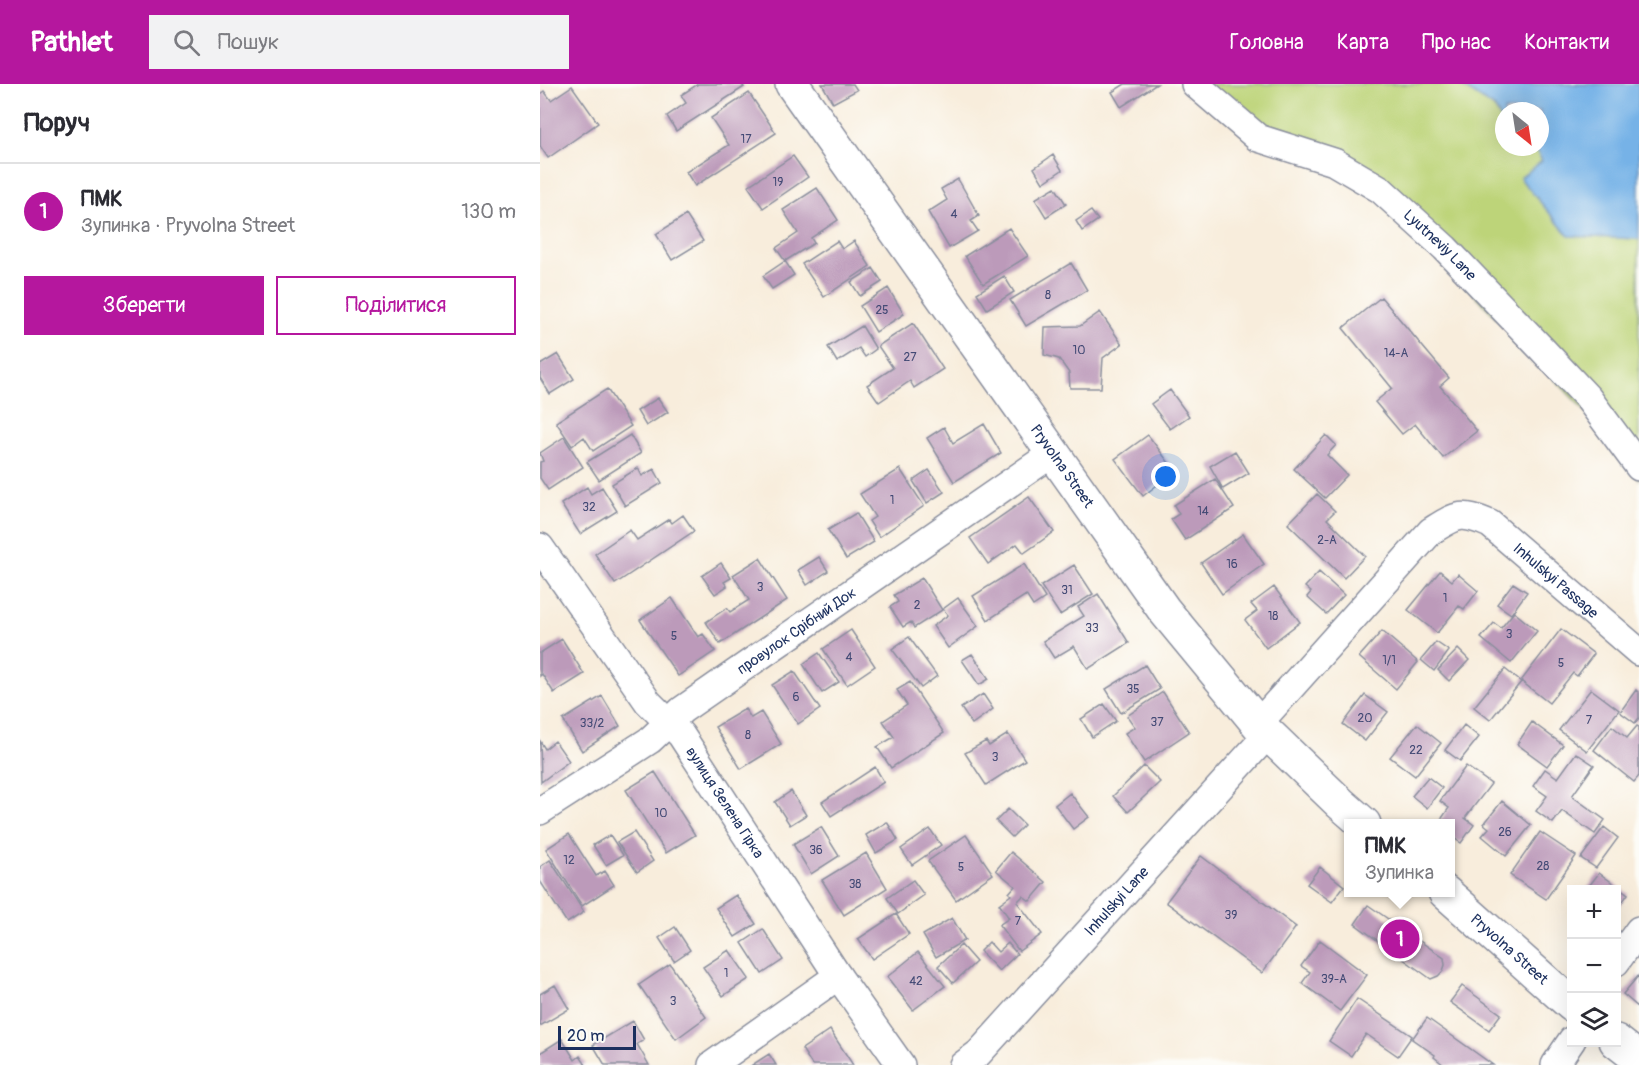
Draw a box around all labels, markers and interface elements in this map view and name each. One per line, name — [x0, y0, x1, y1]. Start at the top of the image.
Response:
search box — [149, 15, 569, 69]
text: Pathlet — [30, 25, 113, 60]
icon: search — [170, 26, 203, 59]
text: Пошук — [218, 28, 279, 56]
text: Головна — [1230, 29, 1304, 56]
text: Карта — [1337, 29, 1389, 56]
text: Про нас — [1422, 29, 1491, 56]
text: Контакти — [1524, 29, 1609, 56]
north arrow — [1495, 102, 1549, 156]
text: Поруч — [24, 107, 90, 139]
house number: 17 — [740, 132, 752, 147]
house number: 19 — [773, 175, 783, 190]
text: ПМК — [81, 185, 123, 213]
text: 1 — [40, 199, 47, 224]
text: 130 m — [461, 199, 516, 224]
street label: Lyutneviy Lane — [1399, 205, 1481, 285]
house number: 4 — [951, 207, 958, 222]
text: Зупинка · Pryvolna Street — [81, 213, 295, 238]
button: Зберегти — [24, 276, 264, 335]
button: Поділитися — [276, 276, 516, 335]
house number: 8 — [1045, 288, 1051, 303]
house number: 25 — [875, 303, 889, 318]
house number: 10 — [1073, 343, 1085, 358]
house number: 14-А — [1384, 346, 1408, 361]
house number: 27 — [903, 350, 917, 365]
street label: Pryvolna Street — [1026, 421, 1099, 512]
your location — [1151, 462, 1180, 491]
house number: 1 — [890, 493, 894, 508]
house number: 32 — [582, 500, 596, 515]
house number: 14 — [1197, 504, 1209, 519]
house number: 2-А — [1317, 533, 1337, 548]
street label: Inhulskyi Passage — [1509, 539, 1603, 623]
house number: 16 — [1226, 557, 1238, 572]
house number: 3 — [757, 580, 764, 595]
street label: провулок Срібний Док — [733, 583, 860, 679]
house number: 31 — [1061, 583, 1073, 598]
house number: 1 — [1443, 591, 1447, 606]
house number: 2 — [914, 598, 921, 613]
house number: 18 — [1268, 609, 1278, 624]
house number: 33 — [1085, 621, 1099, 636]
house number: 3 — [1506, 627, 1513, 642]
house number: 5 — [671, 629, 677, 644]
house number: 4 — [846, 650, 853, 665]
house number: 1/1 — [1382, 653, 1396, 668]
house number: 5 — [1558, 656, 1564, 671]
house number: 35 — [1126, 682, 1140, 697]
house number: 6 — [793, 690, 800, 705]
house number: 20 — [1358, 711, 1372, 726]
house number: 7 — [1586, 713, 1593, 728]
house number: 37 — [1150, 715, 1164, 730]
house number: 33/2 — [580, 716, 604, 731]
house number: 8 — [745, 728, 751, 743]
street label: вулиця Зелена Гірка — [682, 743, 768, 862]
house number: 22 — [1409, 743, 1423, 758]
house number: 3 — [992, 750, 999, 765]
house number: 10 — [655, 806, 667, 821]
popup — [1344, 819, 1455, 897]
house number: 26 — [1498, 825, 1512, 840]
text: ПМК — [1365, 832, 1407, 860]
house number: 36 — [809, 843, 823, 858]
house number: 12 — [563, 853, 575, 868]
house number: 28 — [1537, 859, 1549, 874]
house number: 5 — [958, 860, 964, 875]
text: Зупинка — [1365, 860, 1434, 885]
street label: Inhulskyi Lane — [1080, 862, 1153, 940]
house number: 38 — [849, 877, 861, 892]
map controls — [1567, 885, 1621, 1047]
button: + — [1567, 885, 1621, 939]
house number: 39 — [1225, 908, 1237, 923]
street label: Pryvolna Street — [1466, 910, 1553, 989]
house number: 7 — [1015, 914, 1022, 929]
pin: 1 — [1380, 916, 1420, 962]
button: − — [1567, 939, 1621, 993]
house number: 1 — [724, 966, 728, 981]
house number: 39-А — [1321, 972, 1347, 987]
house number: 42 — [909, 974, 923, 989]
button: layers — [1567, 993, 1621, 1047]
house number: 3 — [670, 994, 677, 1009]
scale bar — [558, 1023, 636, 1050]
text: 20 m — [567, 1026, 605, 1046]

